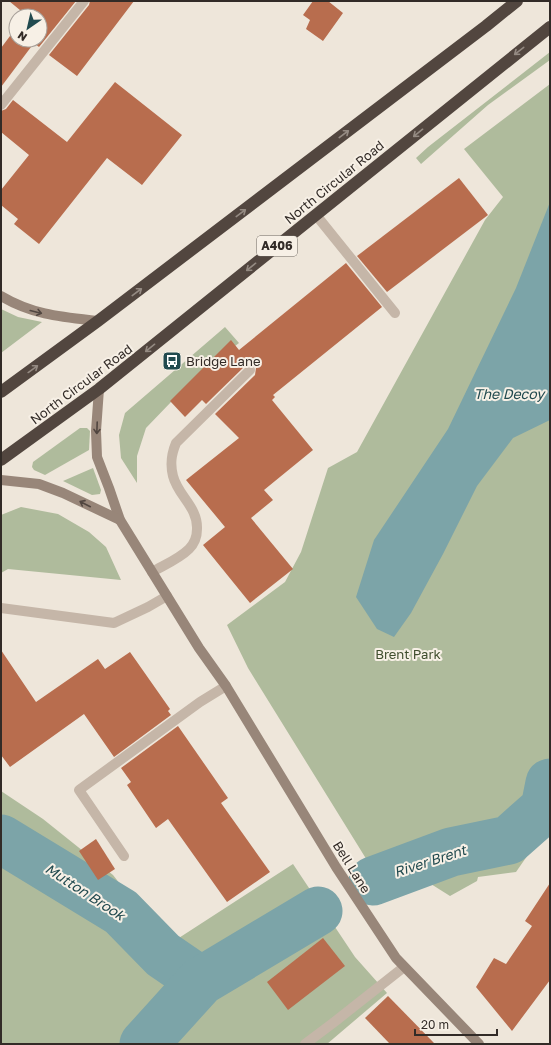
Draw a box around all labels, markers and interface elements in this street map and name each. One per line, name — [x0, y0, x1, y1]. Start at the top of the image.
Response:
north arrow — [8, 8, 48, 48]
text: N — [15, 29, 29, 44]
one-way arrow — [514, 47, 525, 56]
one-way arrow — [412, 128, 423, 137]
one-way arrow — [338, 130, 349, 138]
street label: North Circular Road — [281, 137, 387, 227]
one-way arrow — [235, 209, 246, 217]
road number: A406 — [257, 236, 297, 256]
one-way arrow — [246, 262, 257, 271]
one-way arrow — [132, 287, 143, 296]
one-way arrow — [30, 308, 43, 316]
street label: North Circular Road — [27, 340, 135, 428]
one-way arrow — [145, 344, 155, 353]
bus stop icon: Bridge Lane — [161, 350, 183, 372]
place label: Bridge Lane — [186, 353, 260, 369]
one-way arrow — [27, 365, 38, 373]
water label: The Decoy — [474, 385, 546, 402]
one-way arrow — [93, 421, 101, 434]
one-way arrow — [79, 500, 91, 507]
park label: Brent Park — [375, 646, 441, 662]
street label: Bell Lane — [330, 838, 374, 896]
water label: River Brent — [392, 840, 469, 880]
water label: Mutton Brook — [42, 860, 130, 925]
scale bar — [415, 1011, 497, 1037]
text: 20 m — [421, 1017, 449, 1032]

